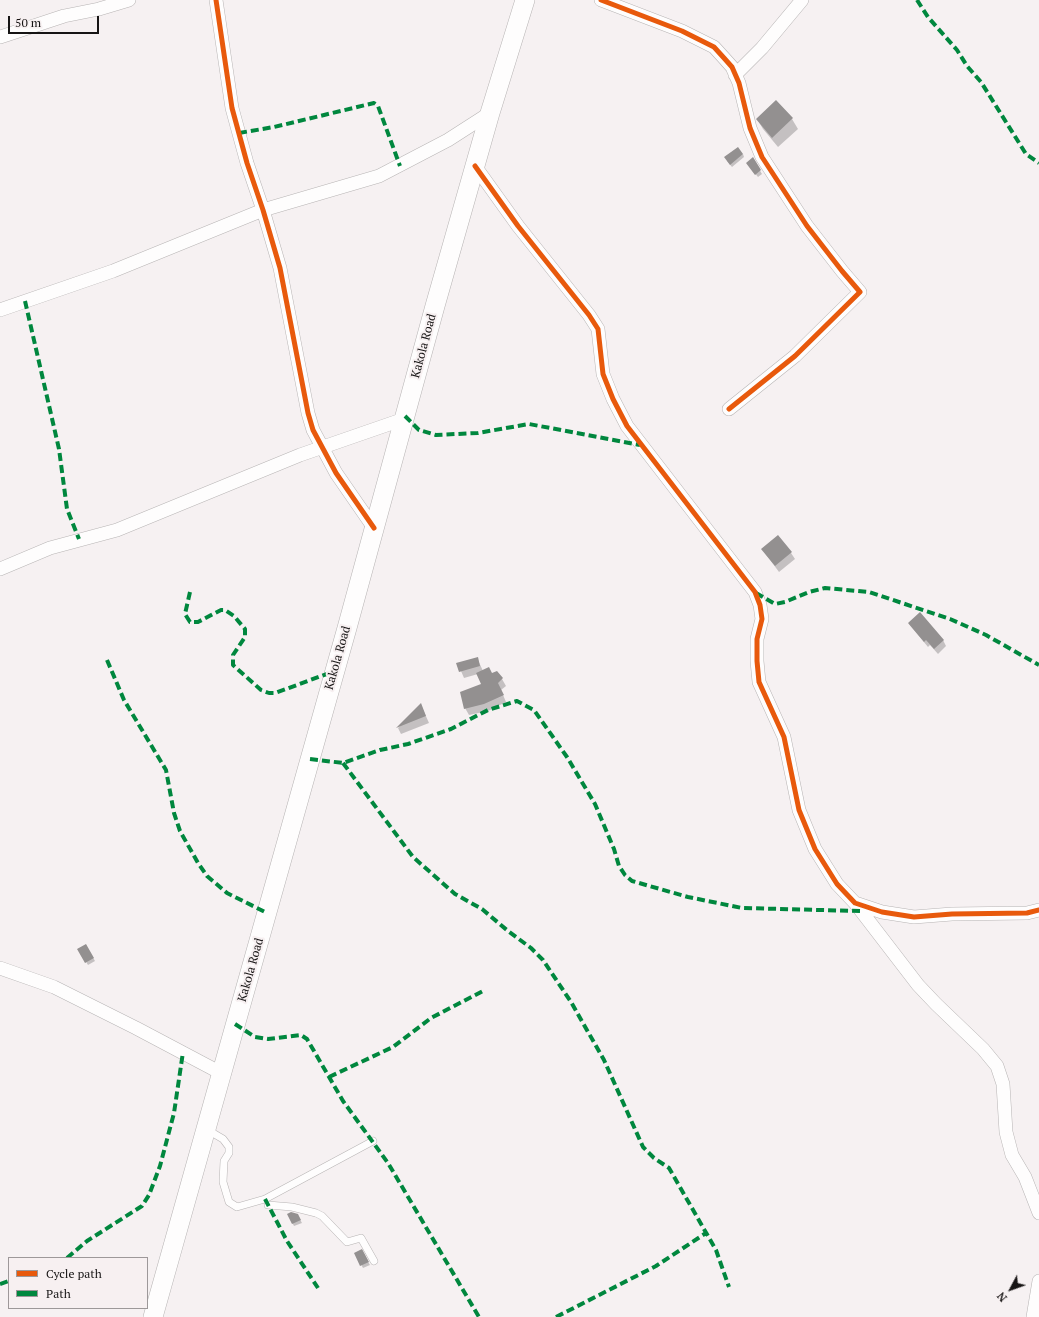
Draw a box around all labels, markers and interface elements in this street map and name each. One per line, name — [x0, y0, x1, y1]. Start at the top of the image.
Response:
scale bar — [10, 8, 101, 34]
text: 50 m — [15, 15, 41, 30]
street label: Kakola Road — [409, 312, 439, 380]
street label: Kakola Road — [322, 624, 354, 692]
street label: Kakola Road — [235, 936, 267, 1004]
legend — [8, 1257, 148, 1309]
text: Cycle path — [46, 1266, 102, 1281]
north arrow — [991, 1269, 1031, 1309]
text: Path — [46, 1286, 71, 1301]
text: N — [994, 1289, 1010, 1305]

